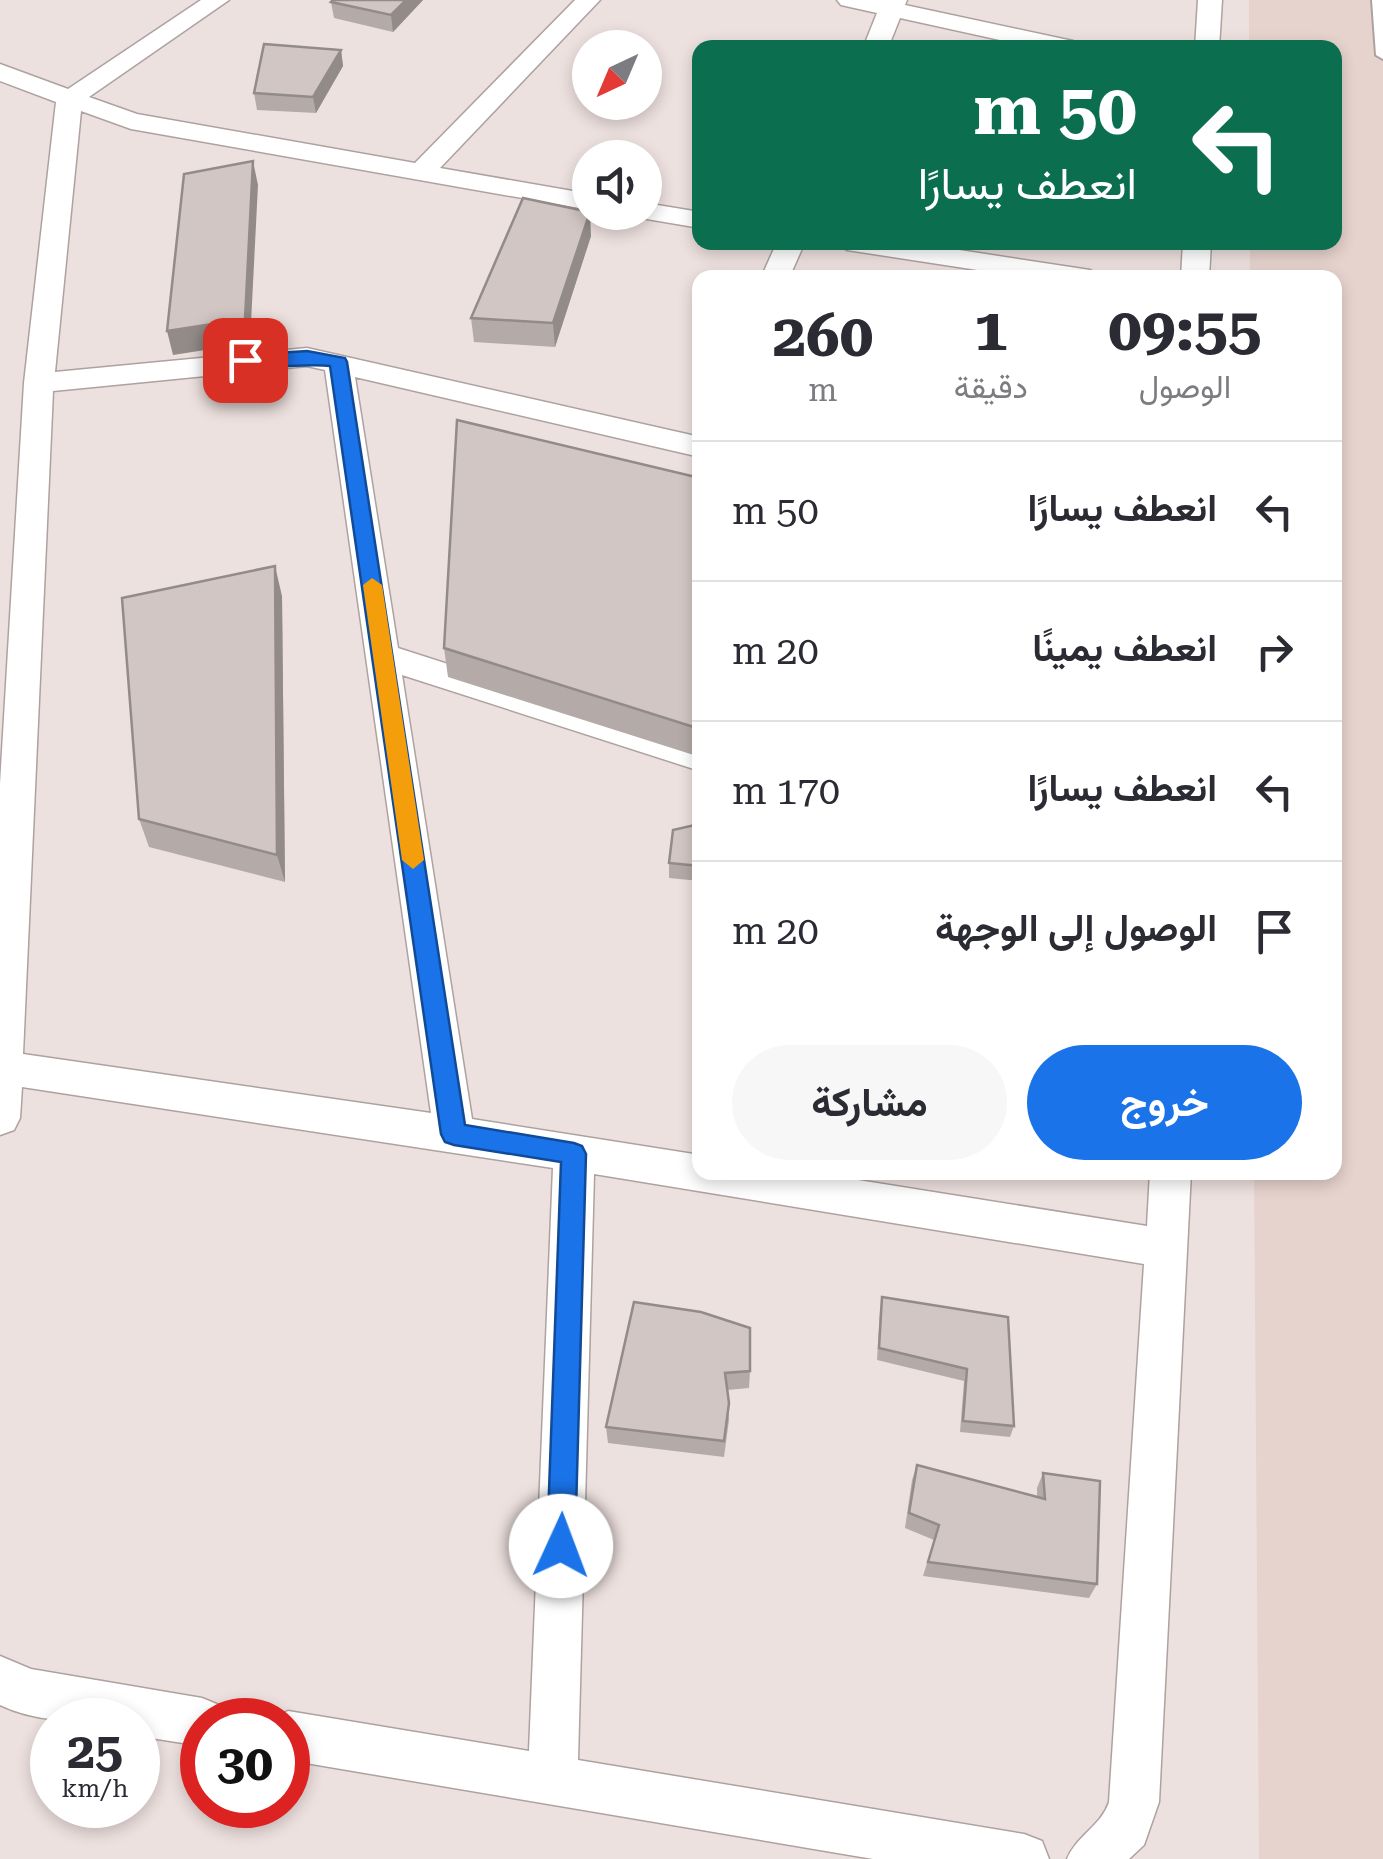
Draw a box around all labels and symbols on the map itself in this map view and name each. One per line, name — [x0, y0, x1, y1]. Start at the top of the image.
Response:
north arrow — [572, 30, 662, 120]
pin — [203, 318, 288, 403]
position arrow — [509, 1494, 613, 1598]
speed limit sign: 30 — [180, 1698, 310, 1828]

